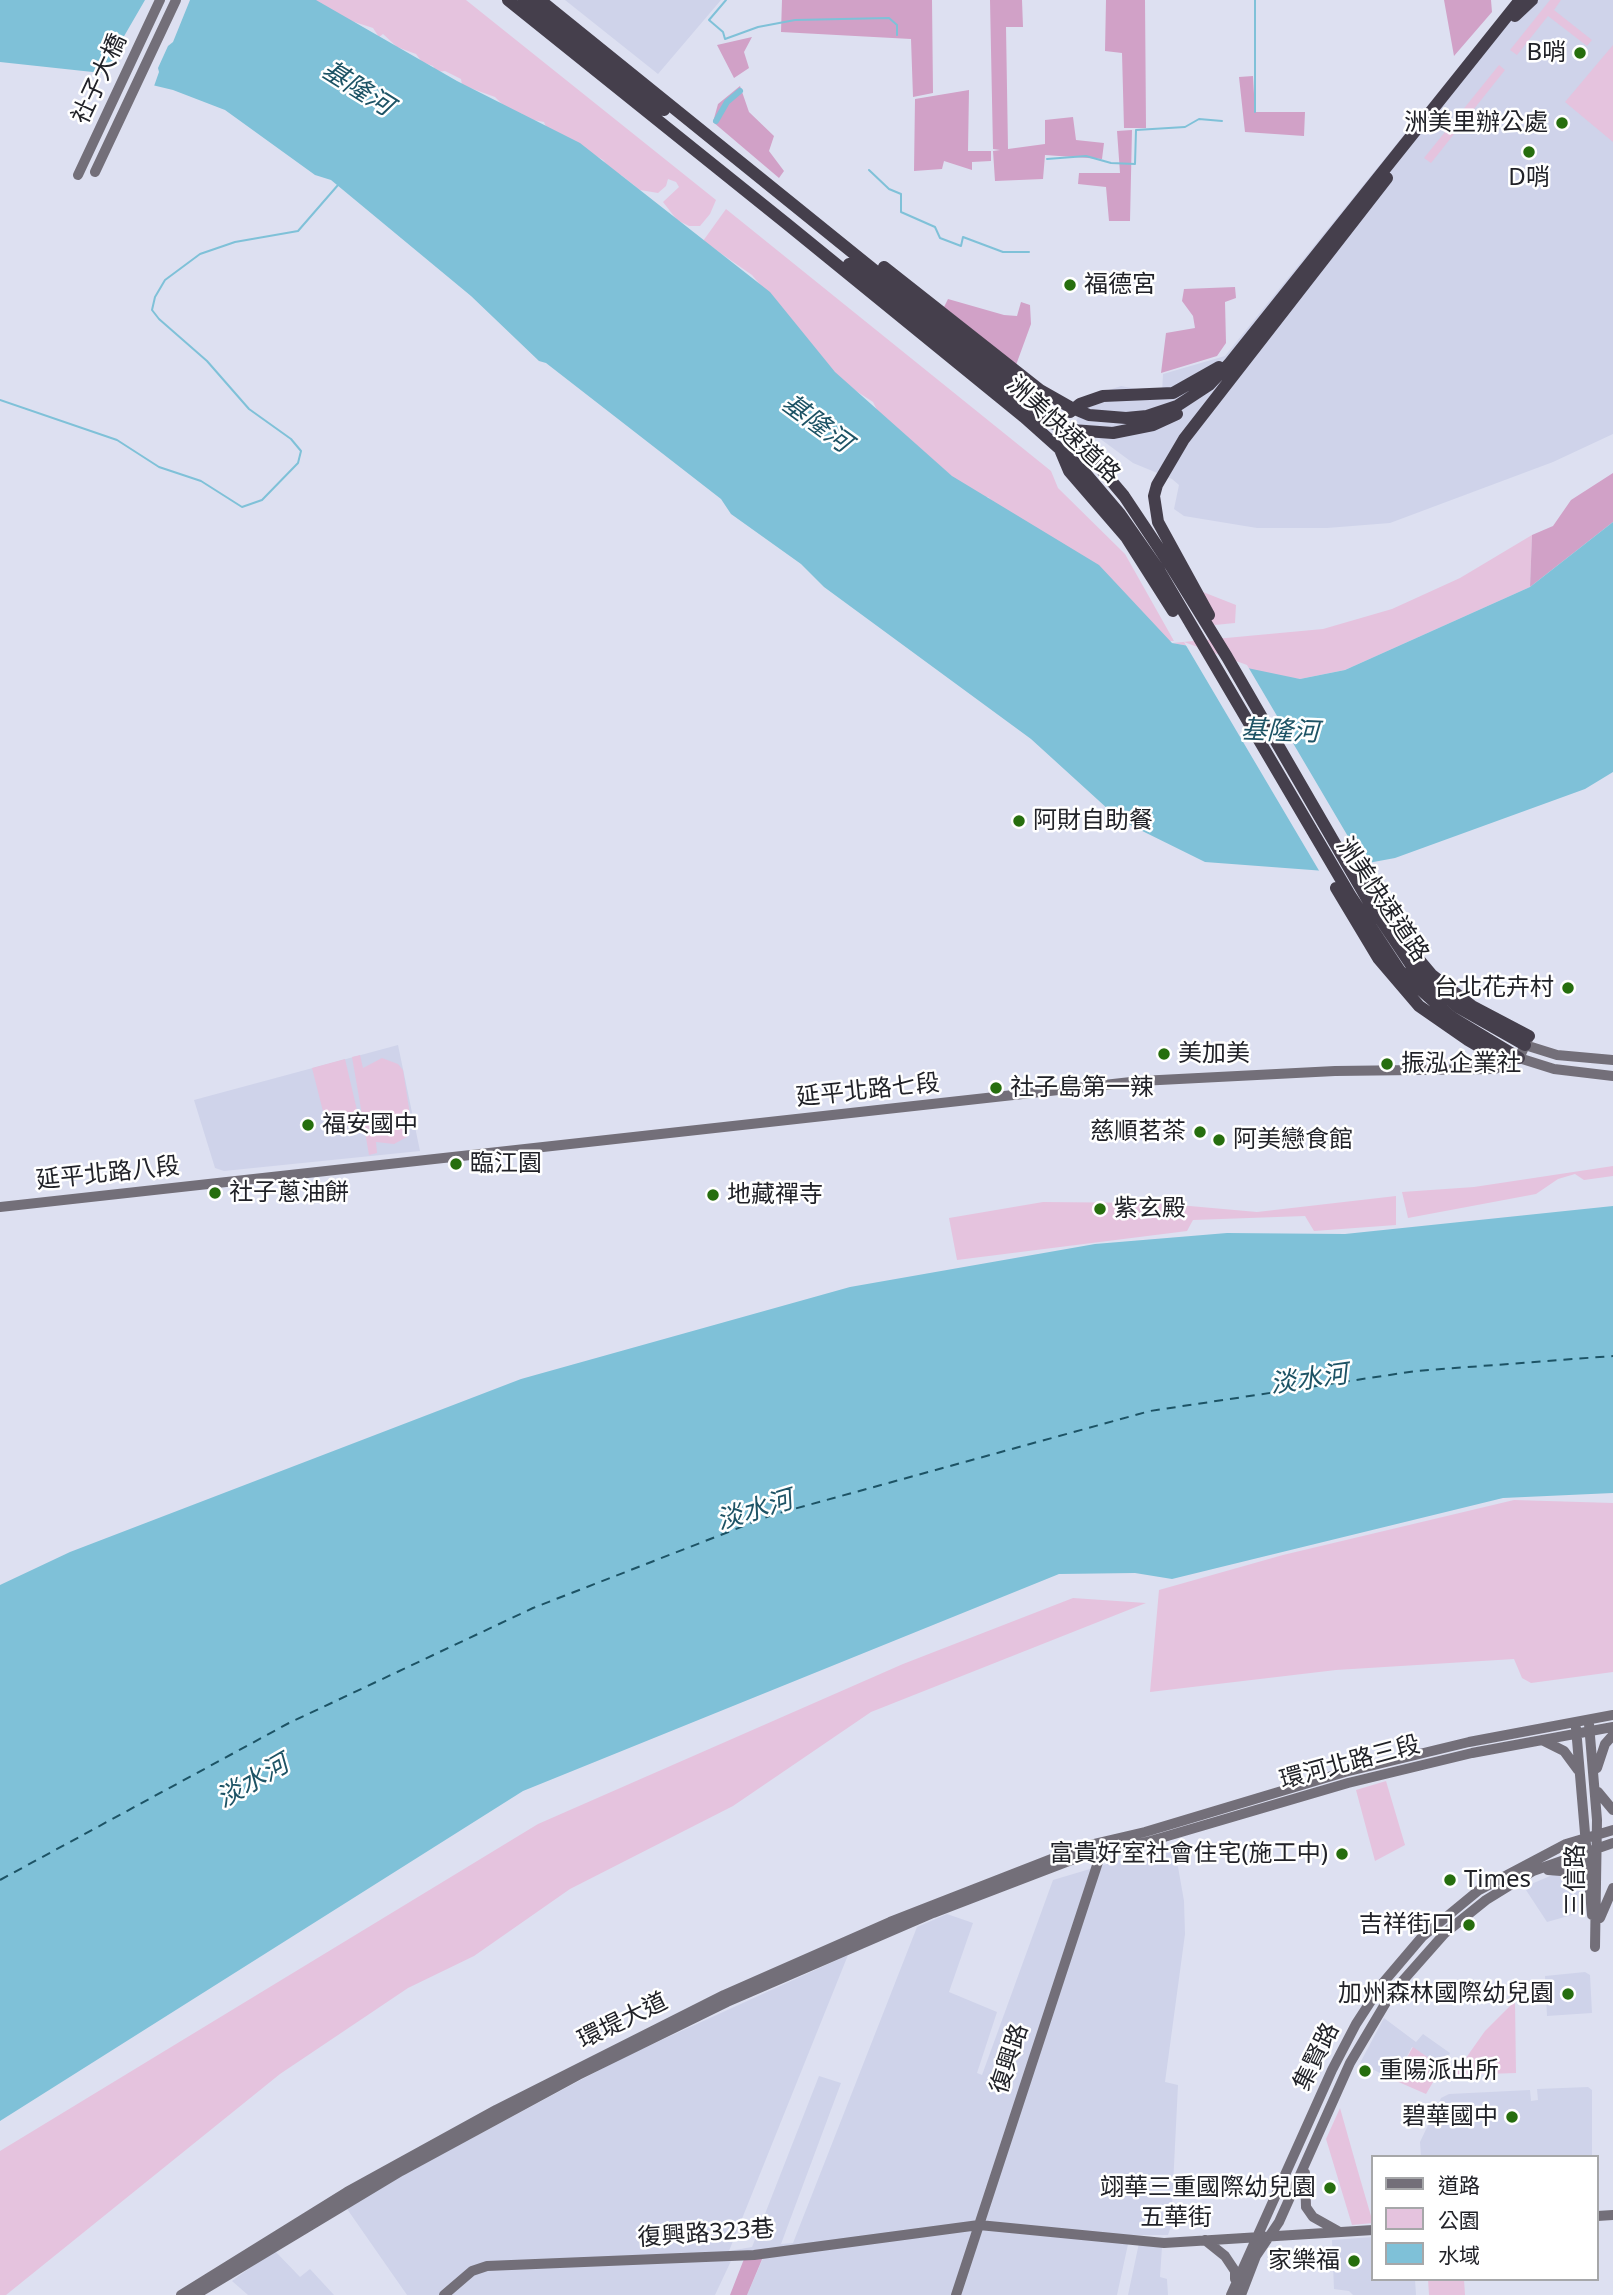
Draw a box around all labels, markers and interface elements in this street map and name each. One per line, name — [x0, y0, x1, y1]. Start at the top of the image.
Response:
street label: 社子大橋 — [67, 29, 133, 129]
place label: B哨 — [1526, 39, 1566, 67]
marker: B哨 — [1572, 45, 1588, 61]
water label: 基隆河 — [316, 55, 398, 123]
place label: 洲美里辦公處 — [1404, 109, 1548, 137]
marker: 洲美里辦公處 — [1554, 115, 1570, 131]
marker: D哨 — [1521, 144, 1537, 160]
place label: D哨 — [1508, 164, 1550, 192]
place label: 福德宮 — [1084, 271, 1156, 299]
marker: 福德宮 — [1062, 277, 1078, 293]
street label: 洲美快速道路 — [1001, 370, 1125, 490]
water label: 基隆河 — [775, 388, 857, 460]
water label: 基隆河 — [1240, 715, 1320, 749]
place label: 阿財自助餐 — [1033, 807, 1153, 835]
marker: 阿財自助餐 — [1011, 813, 1027, 829]
street label: 洲美快速道路 — [1330, 832, 1434, 968]
place label: 台北花卉村 — [1434, 974, 1554, 1002]
marker: 台北花卉村 — [1560, 980, 1576, 996]
place label: 美加美 — [1178, 1040, 1250, 1068]
marker: 美加美 — [1156, 1046, 1172, 1062]
place label: 振泓企業社 — [1401, 1050, 1521, 1078]
marker: 振泓企業社 — [1379, 1056, 1395, 1072]
street label: 延平北路七段 — [795, 1069, 941, 1113]
place label: 社子島第一辣 — [1010, 1074, 1154, 1102]
marker: 社子島第一辣 — [988, 1080, 1004, 1096]
place label: 福安國中 — [322, 1111, 418, 1139]
marker: 福安國中 — [300, 1117, 316, 1133]
place label: 慈順茗茶 — [1090, 1118, 1186, 1146]
marker: 慈順茗茶 — [1192, 1124, 1208, 1140]
place label: 阿美戀食館 — [1233, 1126, 1353, 1154]
marker: 阿美戀食館 — [1211, 1132, 1227, 1148]
place label: 臨江園 — [470, 1150, 542, 1178]
street label: 延平北路八段 — [35, 1152, 181, 1196]
marker: 臨江園 — [448, 1156, 464, 1172]
place label: 社子蔥油餅 — [229, 1179, 349, 1207]
place label: 地藏禪寺 — [727, 1181, 823, 1209]
marker: 社子蔥油餅 — [207, 1185, 223, 1201]
marker: 地藏禪寺 — [705, 1187, 721, 1203]
place label: 紫玄殿 — [1114, 1195, 1186, 1223]
marker: 紫玄殿 — [1092, 1201, 1108, 1217]
water label: 淡水河 — [1268, 1359, 1350, 1401]
water label: 淡水河 — [713, 1485, 797, 1537]
street label: 環河北路三段 — [1277, 1730, 1423, 1796]
water label: 淡水河 — [211, 1749, 295, 1815]
place label: 富貴好室社會住宅(施工中) — [1050, 1840, 1328, 1868]
street label: 三信路 — [1562, 1844, 1590, 1916]
marker: 富貴好室社會住宅(施工中) — [1334, 1846, 1350, 1862]
place label: Times — [1464, 1866, 1531, 1894]
marker: Times — [1442, 1872, 1458, 1888]
place label: 吉祥街口 — [1359, 1911, 1455, 1939]
marker: 吉祥街口 — [1461, 1917, 1477, 1933]
place label: 加州森林國際幼兒園 — [1338, 1980, 1554, 2008]
marker: 加州森林國際幼兒園 — [1560, 1986, 1576, 2002]
street label: 環堤大道 — [574, 1987, 672, 2055]
street label: 集賢路 — [1288, 2018, 1346, 2096]
street label: 復興路 — [985, 2020, 1035, 2098]
place label: 重陽派出所 — [1379, 2057, 1499, 2085]
marker: 重陽派出所 — [1357, 2063, 1373, 2079]
place label: 碧華國中 — [1402, 2103, 1498, 2131]
marker: 碧華國中 — [1504, 2109, 1520, 2125]
legend — [1372, 2155, 1599, 2281]
text: 道路 — [1438, 2171, 1480, 2199]
place label: 翊華三重國際幼兒園 — [1100, 2174, 1316, 2202]
marker: 翊華三重國際幼兒園 — [1322, 2180, 1338, 2196]
street label: 五華街 — [1140, 2204, 1212, 2232]
text: 公園 — [1438, 2206, 1480, 2234]
street label: 復興路323巷 — [637, 2215, 775, 2253]
text: 水域 — [1438, 2241, 1480, 2269]
place label: 家樂福 — [1268, 2247, 1340, 2275]
marker: 家樂福 — [1346, 2253, 1362, 2269]

